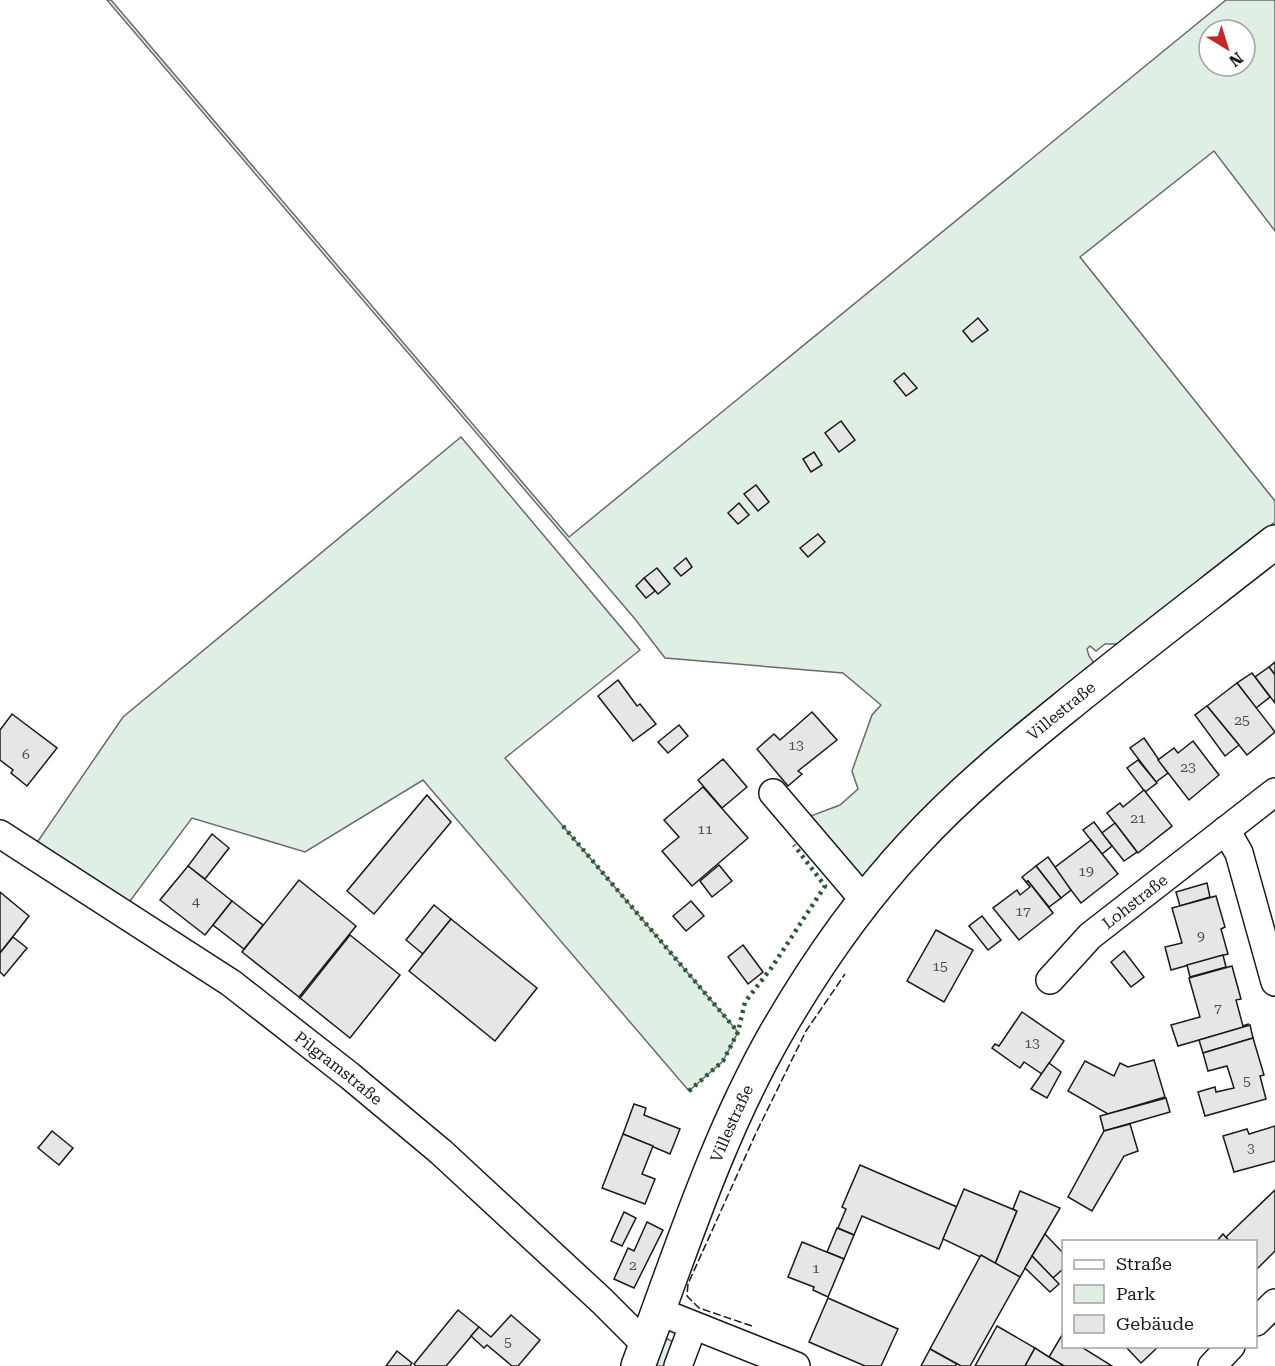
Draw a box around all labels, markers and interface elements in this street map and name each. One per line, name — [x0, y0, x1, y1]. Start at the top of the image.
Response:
north arrow — [1197, 18, 1257, 78]
text: N — [1225, 48, 1247, 71]
street label: Villestraße — [1023, 678, 1099, 744]
house number: 25 — [1234, 712, 1250, 728]
house number: 13 — [788, 737, 804, 753]
house number: 6 — [22, 746, 30, 762]
house number: 23 — [1180, 759, 1196, 775]
house number: 21 — [1130, 810, 1146, 826]
house number: 11 — [697, 821, 713, 837]
house number: 19 — [1078, 863, 1094, 879]
street label: Lohstraße — [1098, 870, 1172, 933]
house number: 4 — [192, 893, 200, 909]
house number: 17 — [1015, 903, 1031, 919]
house number: 9 — [1197, 928, 1205, 944]
house number: 15 — [932, 958, 948, 974]
house number: 7 — [1214, 1000, 1222, 1016]
street label: Pilgramstraße — [291, 1027, 386, 1109]
house number: 13 — [1024, 1035, 1040, 1051]
house number: 5 — [1243, 1073, 1251, 1089]
street label: Villestraße — [706, 1082, 757, 1165]
house number: 3 — [1247, 1140, 1255, 1156]
legend — [1062, 1240, 1257, 1348]
text: Straße — [1116, 1253, 1172, 1274]
house number: 2 — [629, 1257, 637, 1273]
house number: 1 — [812, 1260, 820, 1276]
text: Park — [1116, 1283, 1156, 1304]
text: Gebäude — [1116, 1313, 1194, 1334]
house number: 5 — [504, 1334, 512, 1350]

